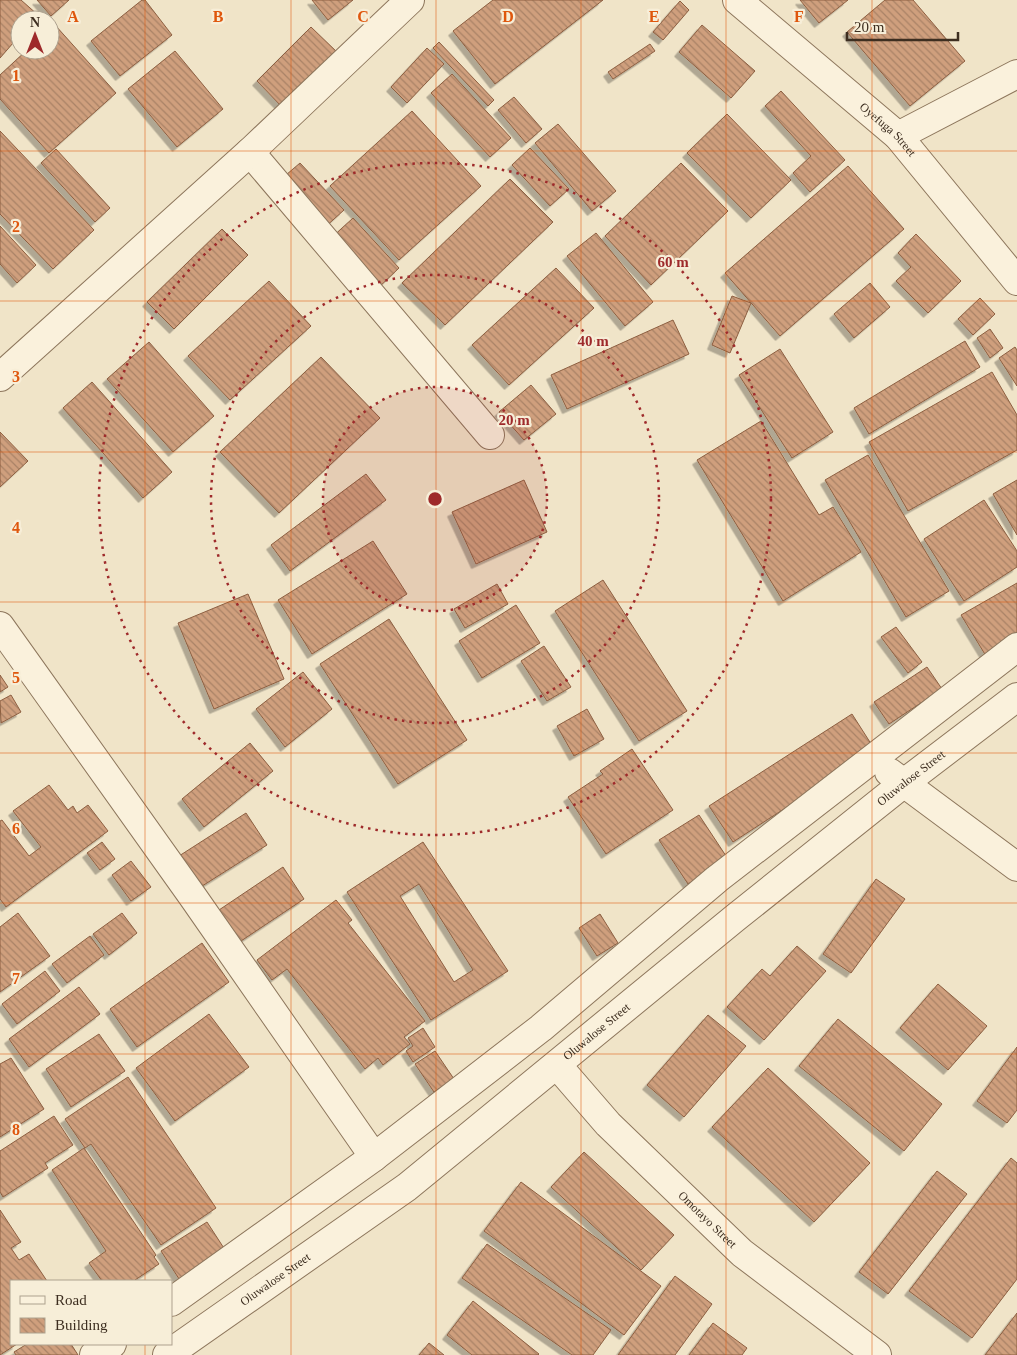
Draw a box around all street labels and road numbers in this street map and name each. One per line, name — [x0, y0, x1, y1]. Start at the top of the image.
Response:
street label: Oyefuga Street — [857, 100, 919, 160]
street label: Oluwalose Street — [874, 747, 948, 809]
street label: Oluwalose Street — [560, 1000, 633, 1063]
street label: Omotayo Street — [675, 1188, 740, 1251]
street label: Oluwalose Street — [237, 1250, 313, 1309]

